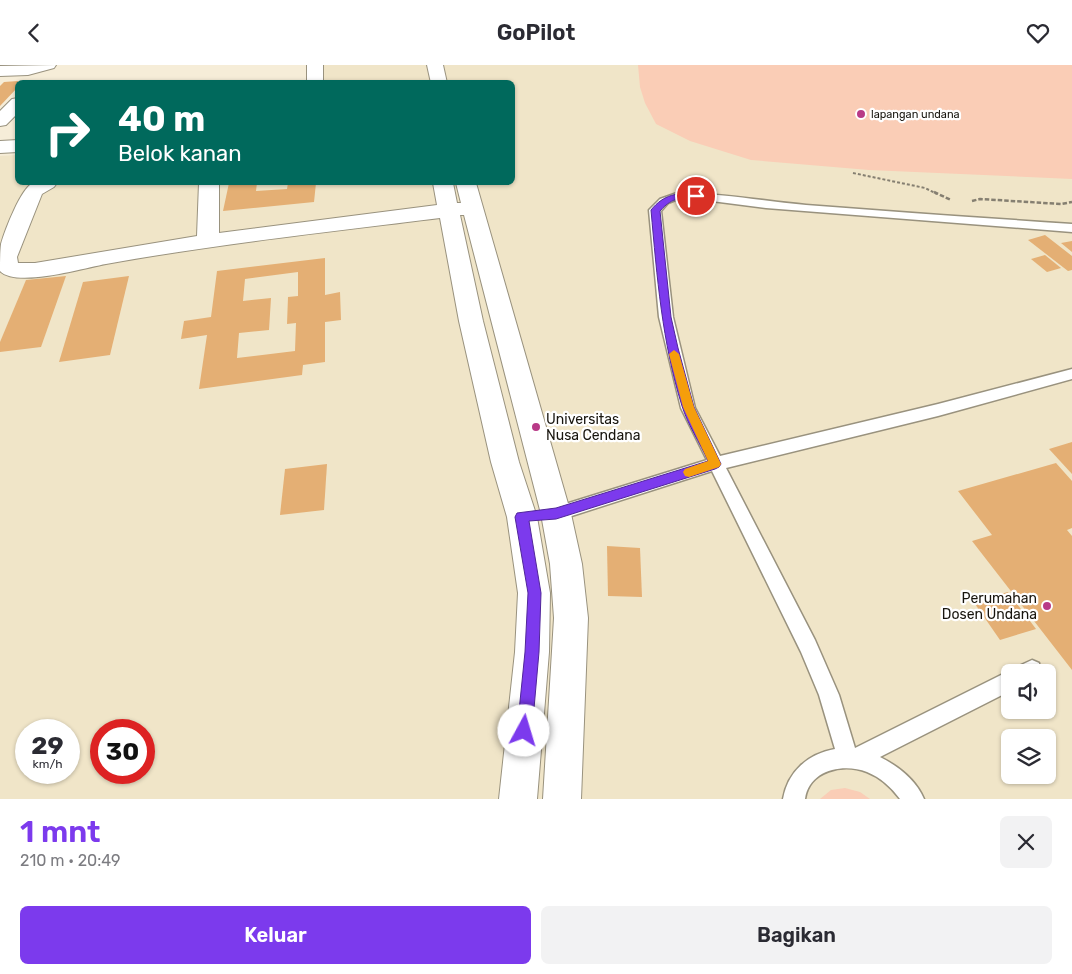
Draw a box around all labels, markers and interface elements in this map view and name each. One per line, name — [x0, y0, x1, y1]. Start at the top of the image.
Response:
icon: back — [20, 19, 48, 47]
text: GoPilot — [497, 19, 575, 46]
icon: heart — [1024, 19, 1052, 47]
text: 40 m — [118, 98, 205, 140]
icon: right — [35, 100, 100, 165]
marker: lapangan undana — [855, 108, 867, 120]
place label: lapangan undana — [871, 108, 960, 121]
text: Belok kanan — [118, 140, 242, 167]
pin — [675, 175, 717, 217]
icon: arrive — [682, 182, 710, 210]
place label: Universitas Nusa Cendana — [546, 411, 640, 444]
marker: Universitas Nusa Cendana — [530, 421, 542, 433]
place label: Perumahan Dosen Undana — [942, 590, 1037, 623]
marker: Perumahan Dosen Undana — [1041, 600, 1053, 612]
map controls — [1001, 664, 1056, 784]
button: sound — [1001, 664, 1056, 719]
position arrow — [497, 704, 549, 756]
speed limit sign: 30 — [90, 719, 155, 784]
button: layers — [1001, 729, 1056, 784]
text: 29 — [31, 731, 64, 760]
text: km/h — [33, 757, 62, 771]
text: 1 mnt — [20, 814, 101, 850]
button: close — [1000, 816, 1052, 868]
text: 210 m · 20:49 — [20, 851, 121, 870]
button: Keluar — [20, 906, 531, 964]
button: Bagikan — [541, 906, 1052, 964]

